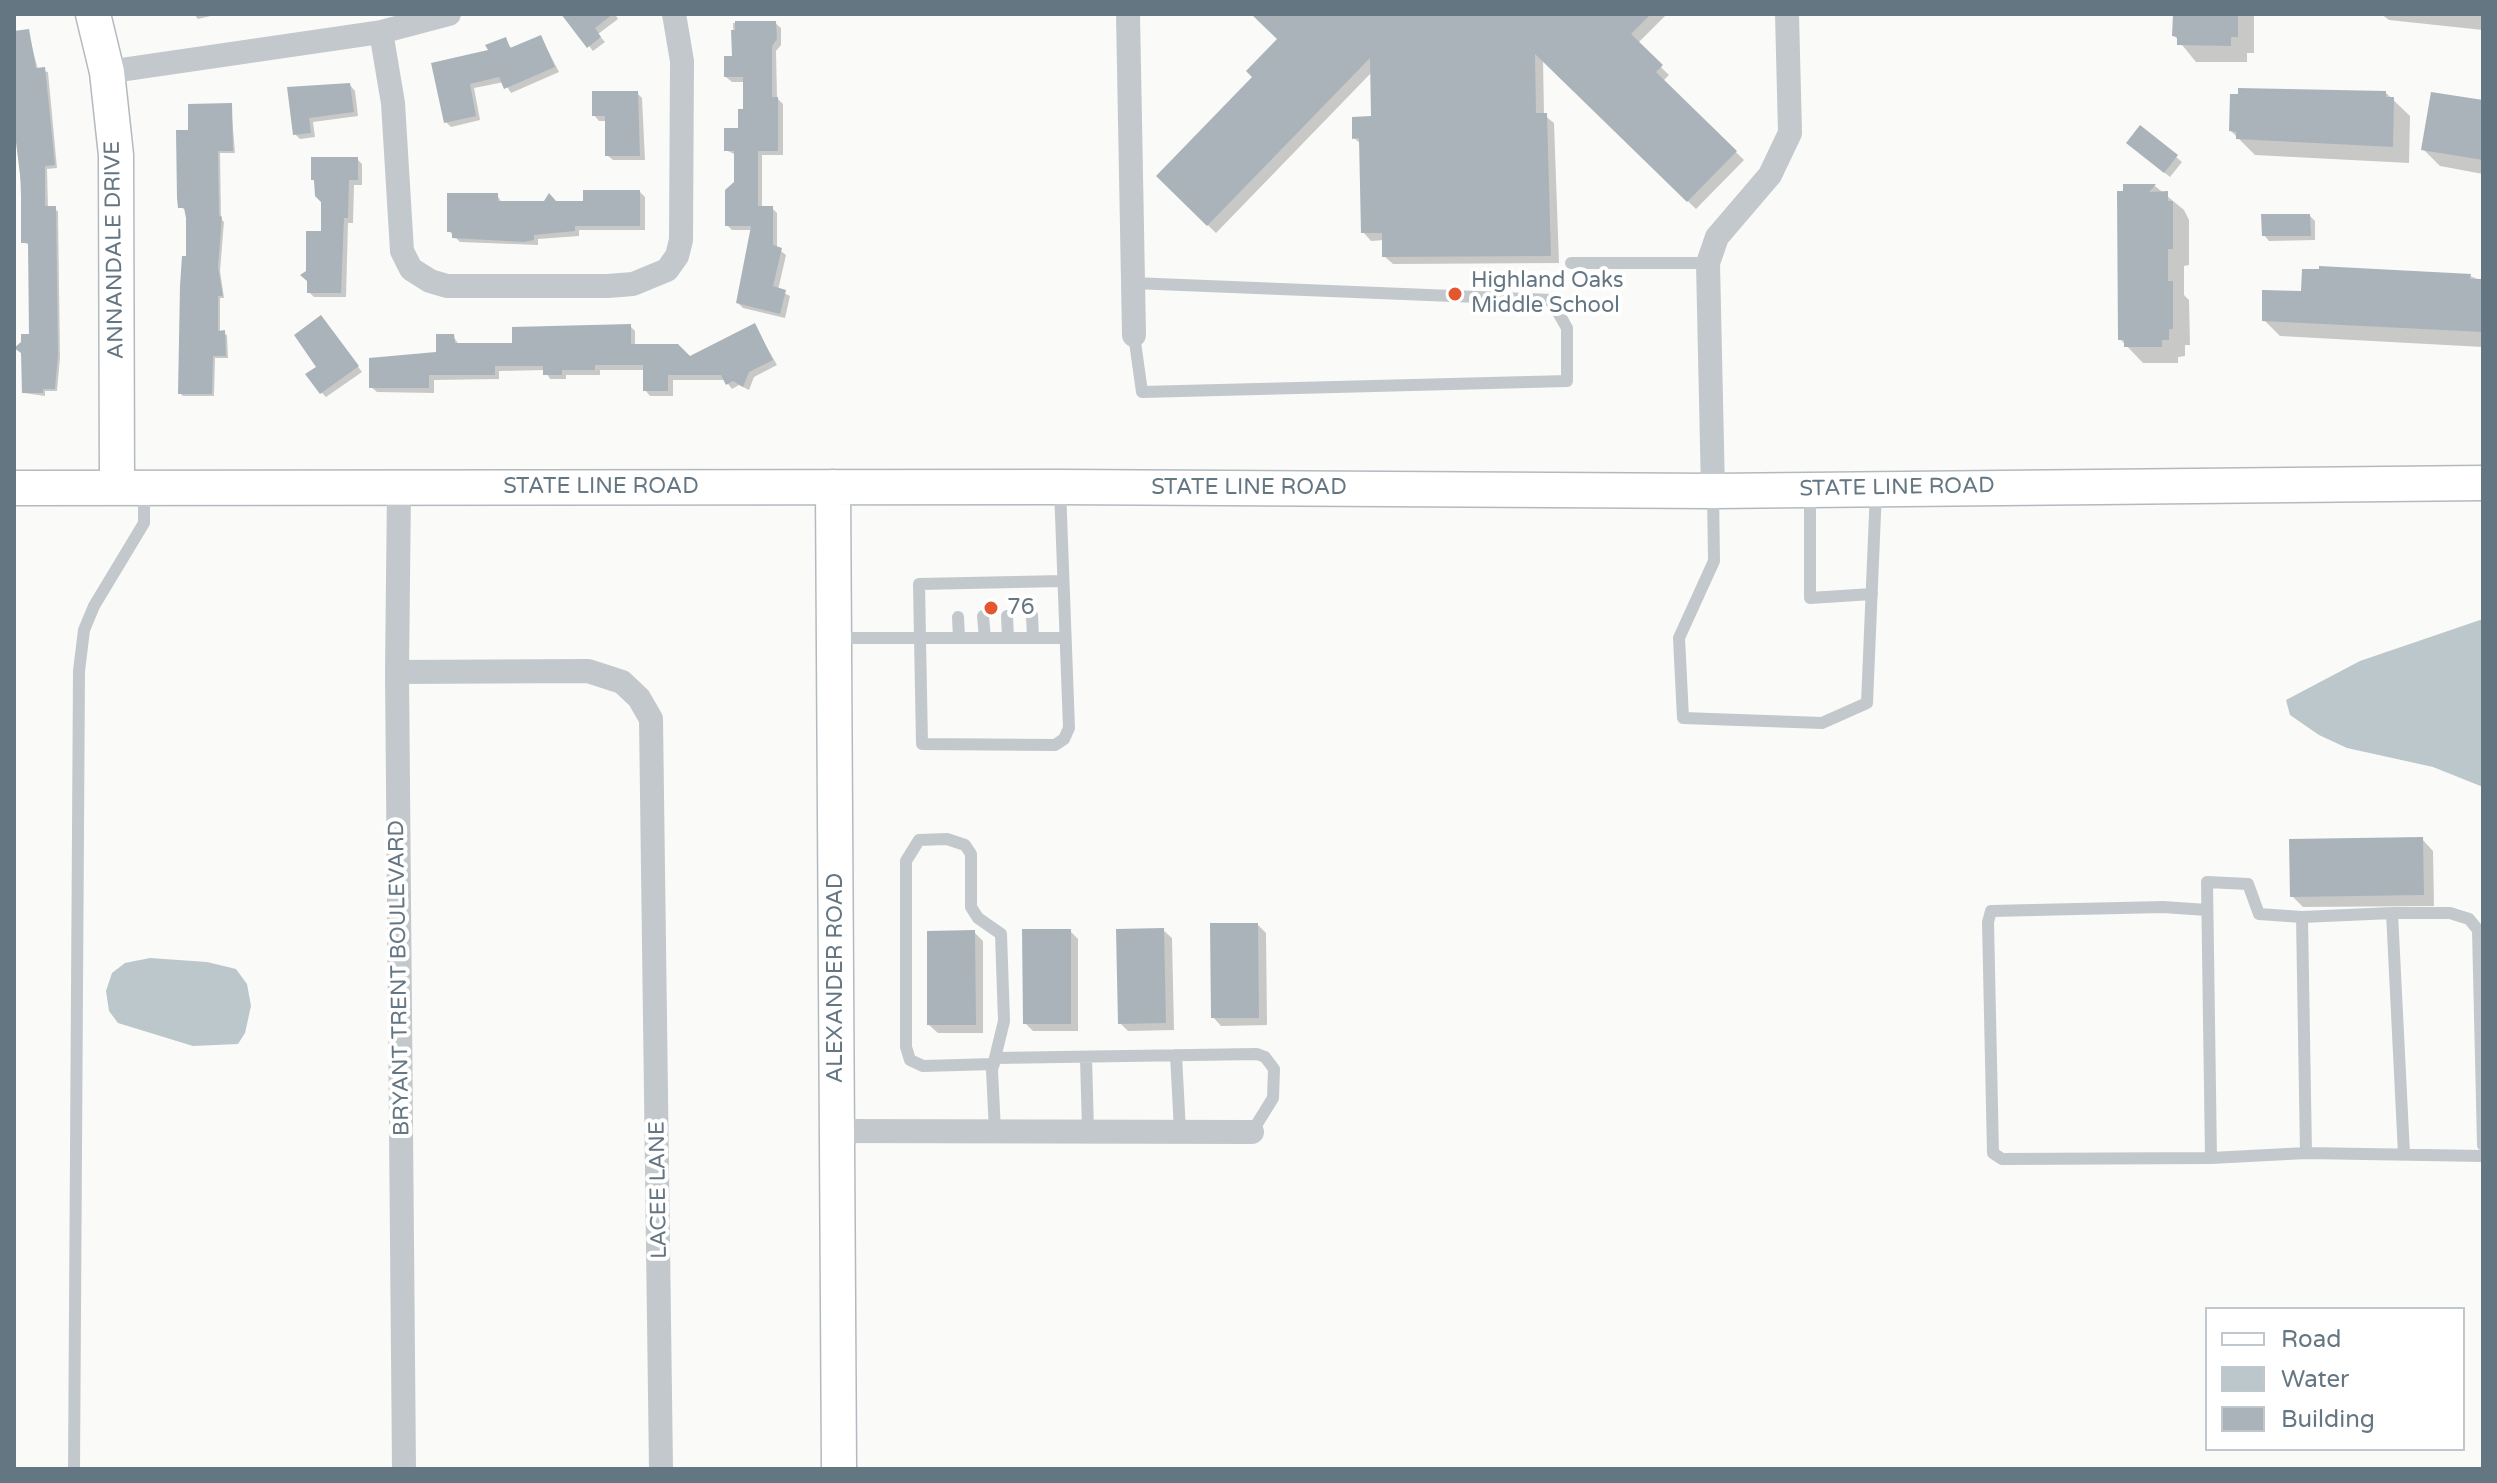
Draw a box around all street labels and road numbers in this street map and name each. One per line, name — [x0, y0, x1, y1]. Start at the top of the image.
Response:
street label: ANNANDALE DRIVE — [100, 140, 130, 360]
street label: STATE LINE ROAD — [1799, 473, 1995, 503]
street label: STATE LINE ROAD — [503, 474, 699, 500]
street label: STATE LINE ROAD — [1151, 475, 1347, 501]
street label: BRYANT TRENT BOULEVARD — [384, 820, 416, 1136]
street label: ALEXANDER ROAD — [823, 873, 849, 1083]
street label: LACEE LANE — [645, 1121, 673, 1259]

